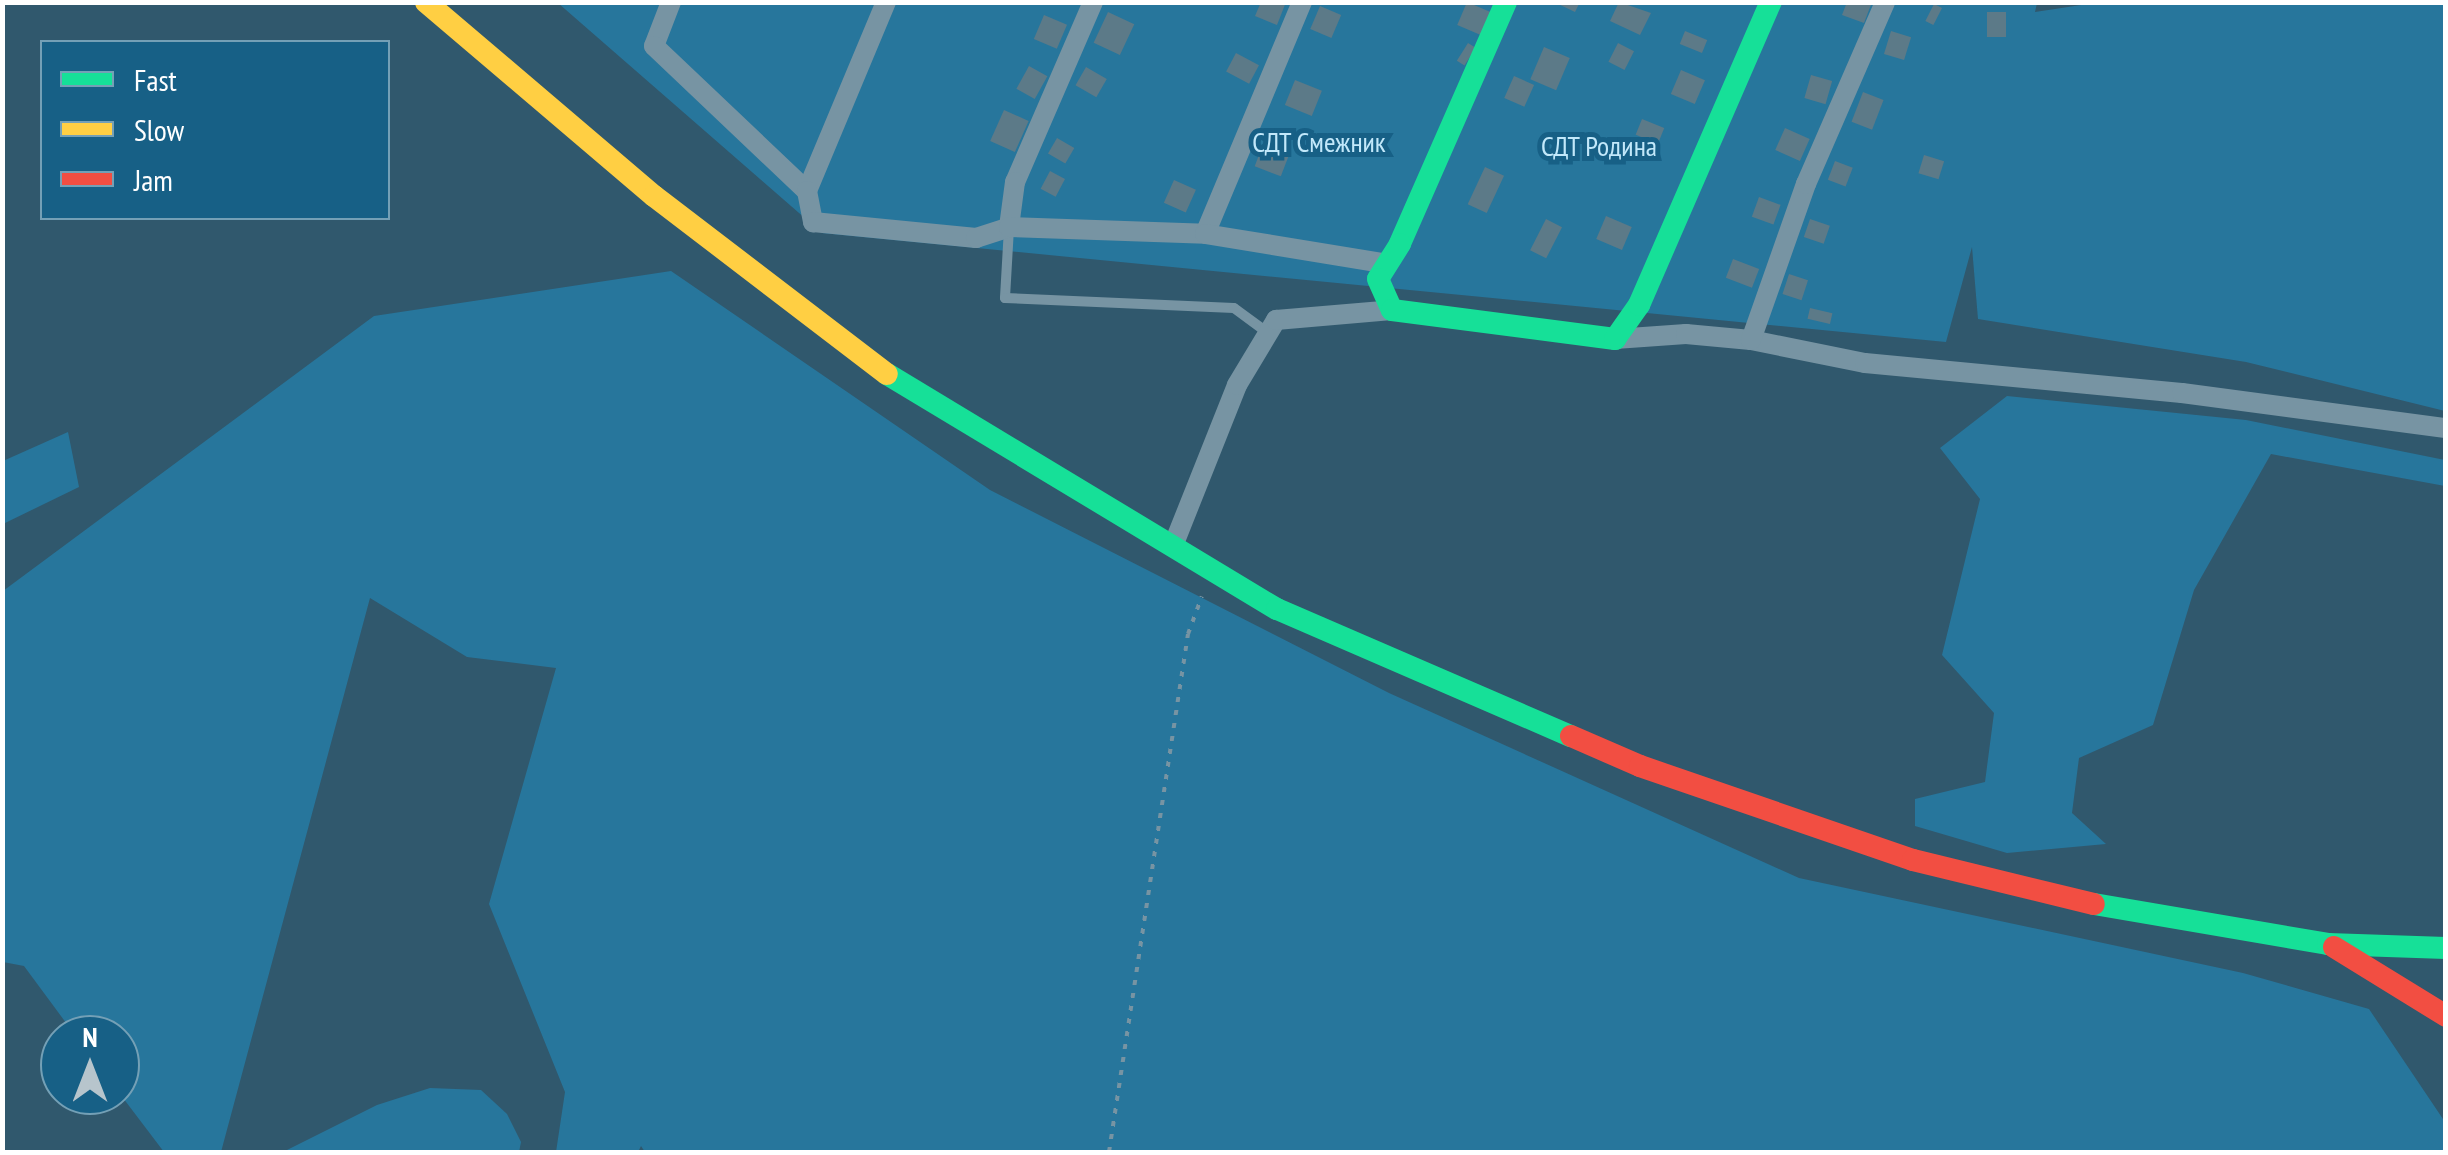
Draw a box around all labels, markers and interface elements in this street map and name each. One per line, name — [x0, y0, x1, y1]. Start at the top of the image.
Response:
legend — [40, 40, 390, 220]
text: Fast — [134, 60, 177, 99]
text: Slow — [134, 110, 184, 149]
park label: СДТ Смежник — [1252, 125, 1386, 159]
park label: СДТ Родина — [1541, 129, 1657, 163]
text: Jam — [134, 160, 173, 199]
north arrow — [40, 1015, 140, 1115]
text: N — [82, 1018, 98, 1055]

